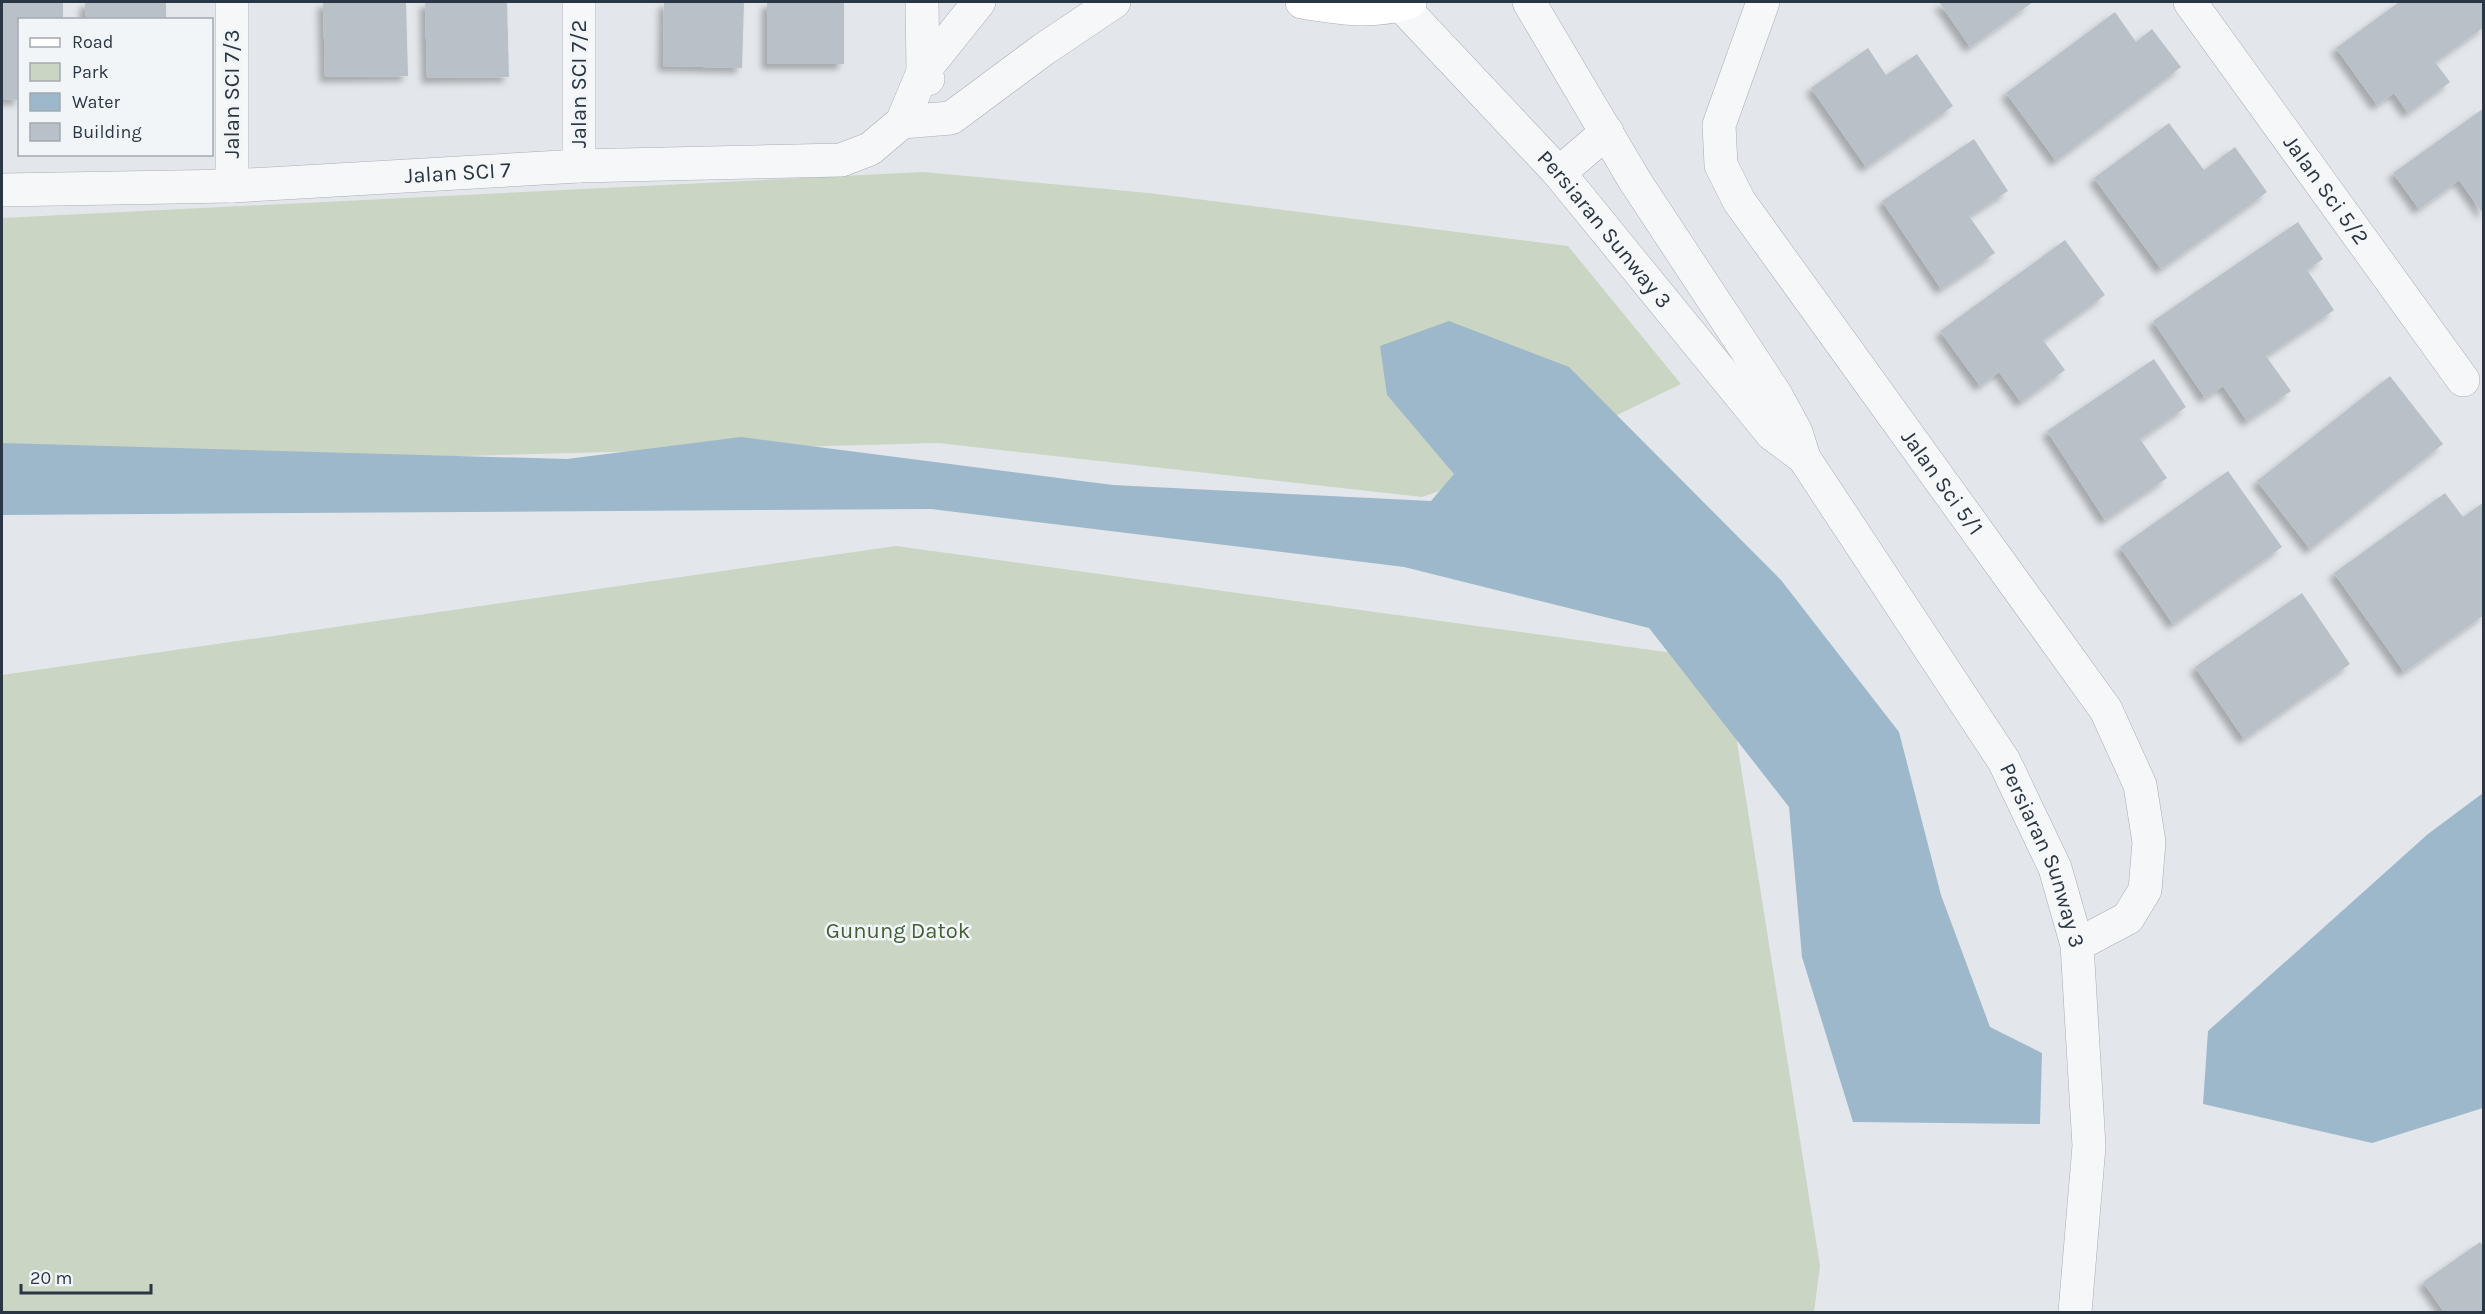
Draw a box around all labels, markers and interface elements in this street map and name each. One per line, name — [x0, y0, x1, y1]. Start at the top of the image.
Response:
legend — [18, 18, 213, 156]
street label: Jalan SCI 7/2 — [566, 20, 592, 148]
street label: Jalan SCI 7/3 — [219, 30, 245, 158]
text: Road — [72, 31, 113, 53]
text: Park — [72, 61, 109, 83]
text: Water — [72, 91, 120, 113]
text: Building — [72, 121, 142, 143]
street label: Jalan Sci 5/2 — [2278, 130, 2374, 250]
street label: Persiaran Sunway 3 — [1532, 145, 1677, 314]
street label: Jalan SCI 7 — [404, 157, 511, 189]
street label: Jalan Sci 5/1 — [1895, 425, 1989, 540]
street label: Persiaran Sunway 3 — [1994, 759, 2090, 951]
park label: Gunung Datok — [826, 918, 970, 944]
scale bar — [21, 1257, 152, 1295]
text: 20 m — [30, 1267, 72, 1289]

